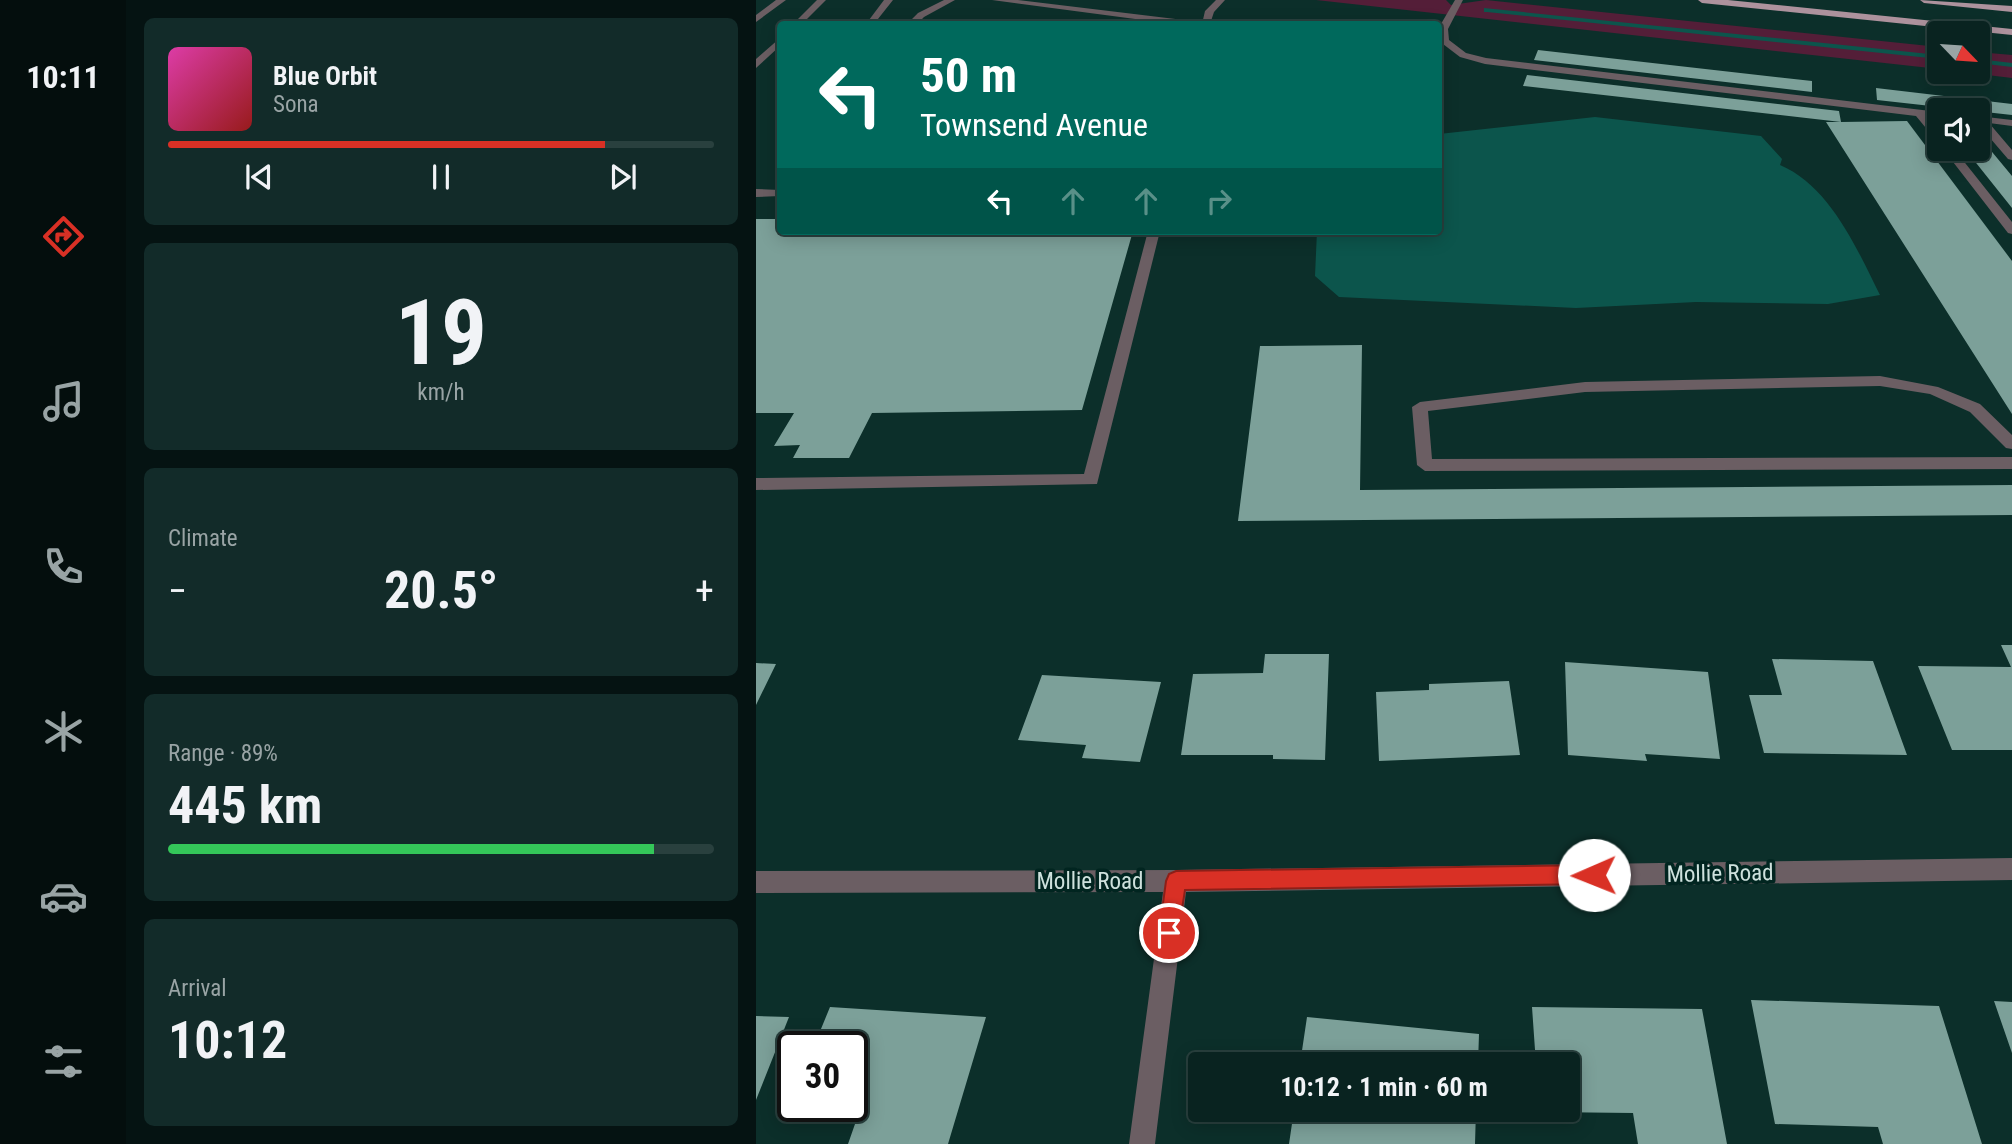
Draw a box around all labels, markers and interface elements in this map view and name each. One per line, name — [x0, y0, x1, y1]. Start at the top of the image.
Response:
north arrow — [1927, 21, 1990, 84]
map controls — [1927, 21, 1990, 161]
text: 50 m — [920, 47, 1017, 104]
icon: left — [805, 49, 896, 140]
text: 10:11 — [26, 58, 100, 96]
text: Blue Orbit — [273, 61, 377, 91]
text: Sona — [273, 91, 319, 118]
button: sound — [1927, 98, 1990, 161]
text: Townsend Avenue — [920, 106, 1148, 144]
icon: previous — [240, 158, 278, 196]
icon: pause — [422, 158, 460, 196]
icon: next — [604, 158, 642, 196]
icon: left — [981, 182, 1019, 220]
icon: ahead — [1054, 182, 1092, 220]
icon: ahead — [1127, 182, 1165, 220]
icon: right — [1200, 182, 1238, 220]
icon: directions — [39, 212, 88, 261]
text: 19 — [395, 280, 487, 386]
icon: music — [39, 377, 88, 426]
text: km/h — [417, 379, 465, 406]
text: Climate — [168, 525, 238, 552]
icon: phone — [39, 542, 88, 591]
text: 20.5° — [384, 560, 498, 621]
text: − — [168, 569, 187, 613]
text: + — [695, 569, 714, 613]
icon: climate — [39, 707, 88, 756]
text: Range · 89% — [168, 740, 278, 767]
text: 445 km — [168, 775, 322, 836]
position arrow — [1557, 838, 1631, 912]
street label: Mollie Road — [1666, 859, 1774, 888]
street label: Mollie Road — [1037, 868, 1144, 895]
icon: car — [39, 872, 88, 921]
pin — [1139, 903, 1199, 963]
icon: arrive — [1150, 914, 1188, 952]
text: Arrival — [168, 975, 227, 1002]
text: 10:12 — [168, 1010, 287, 1071]
speed limit sign: 30 — [777, 1031, 868, 1122]
icon: filters — [39, 1037, 88, 1086]
text: 10:12 · 1 min · 60 m — [1280, 1072, 1488, 1102]

